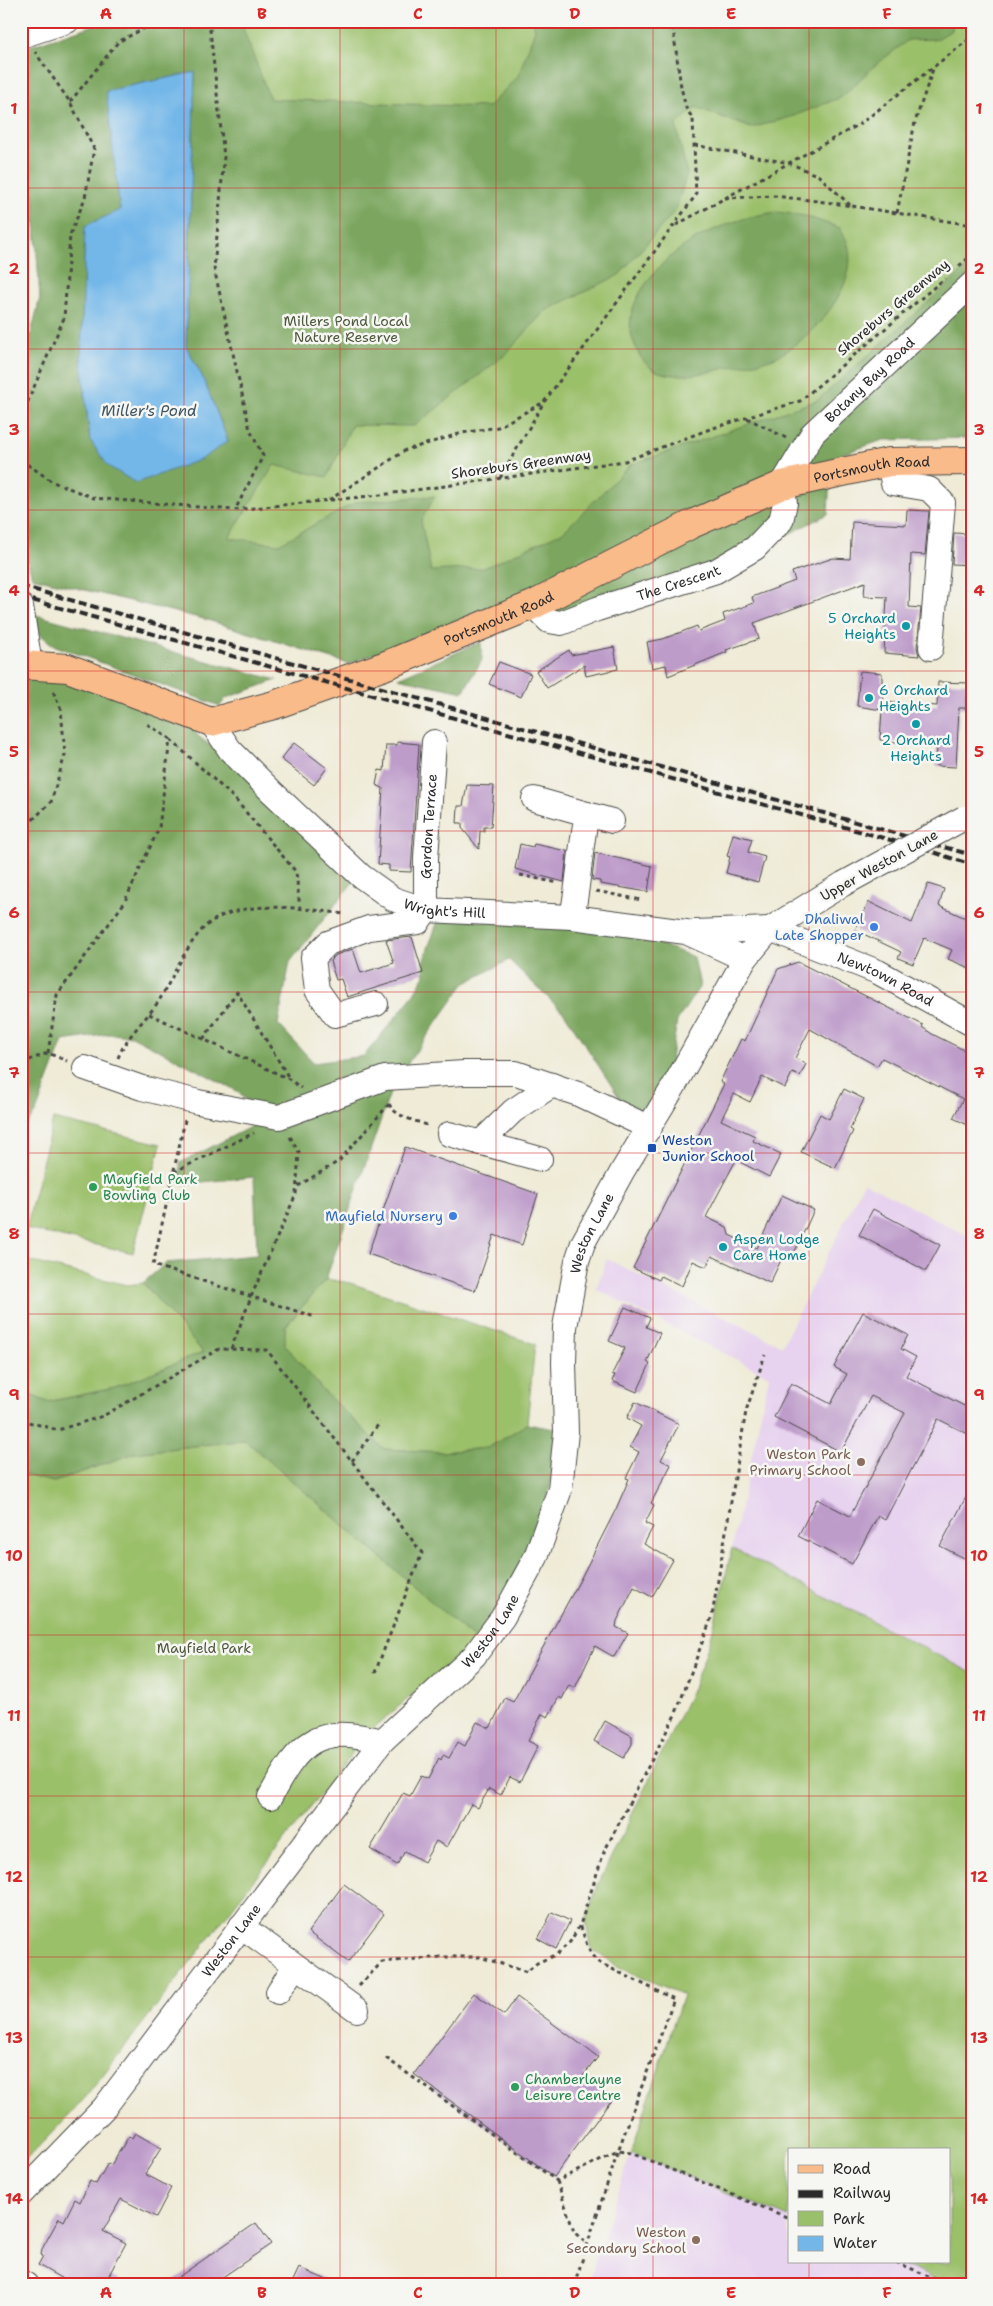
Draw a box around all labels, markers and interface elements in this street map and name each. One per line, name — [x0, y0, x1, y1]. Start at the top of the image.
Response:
text: A — [100, 3, 112, 24]
text: B — [257, 3, 267, 24]
text: C — [413, 3, 423, 24]
text: D — [569, 3, 581, 24]
text: E — [726, 3, 736, 24]
text: F — [882, 3, 892, 24]
text: 1 — [10, 98, 18, 119]
text: 1 — [975, 98, 983, 119]
street label: Shoreburs Greenway — [833, 255, 953, 359]
text: 2 — [8, 258, 20, 279]
text: 2 — [973, 258, 985, 279]
park label: Millers Pond Local Nature Reserve — [284, 312, 409, 346]
street label: Botany Bay Road — [821, 333, 919, 426]
water label: Miller's Pond — [101, 401, 197, 421]
text: 3 — [8, 419, 20, 440]
text: 3 — [973, 419, 985, 440]
street label: Shoreburs Greenway — [450, 445, 592, 483]
street label: Portsmouth Road — [812, 453, 930, 487]
street label: The Crescent — [634, 561, 724, 605]
text: 4 — [8, 580, 20, 601]
text: 4 — [973, 580, 985, 601]
street label: Portsmouth Road — [441, 587, 557, 650]
place label: 5 Orchard Heights — [828, 609, 896, 643]
marker: 5 Orchard Heights — [900, 620, 912, 632]
place label: 6 Orchard Heights — [879, 681, 948, 715]
marker: 6 Orchard Heights — [863, 692, 875, 704]
marker: 2 Orchard Heights — [910, 718, 922, 730]
place label: 2 Orchard Heights — [881, 731, 951, 765]
text: 5 — [9, 741, 19, 762]
text: 5 — [974, 741, 984, 762]
street label: Gordon Terrace — [417, 773, 441, 879]
street label: Upper Weston Lane — [817, 825, 941, 905]
street label: Wright's Hill — [401, 894, 487, 922]
text: 6 — [8, 902, 20, 923]
text: 6 — [973, 902, 985, 923]
place label: Dhaliwal Late Shopper — [775, 910, 865, 944]
marker: Dhaliwal Late Shopper — [868, 921, 880, 933]
street label: Newtown Road — [835, 948, 937, 1010]
text: 7 — [8, 1062, 20, 1083]
text: 7 — [973, 1062, 985, 1083]
place label: Weston Junior School — [662, 1131, 755, 1165]
marker: Weston Junior School — [646, 1142, 658, 1154]
place label: Mayfield Park Bowling Club — [103, 1170, 198, 1204]
marker: Mayfield Park Bowling Club — [87, 1181, 99, 1193]
street label: Weston Lane — [566, 1190, 618, 1275]
place label: Mayfield Nursery — [325, 1207, 443, 1225]
marker: Mayfield Nursery — [447, 1210, 459, 1222]
text: 8 — [8, 1223, 20, 1244]
text: 8 — [973, 1223, 985, 1244]
place label: Aspen Lodge Care Home — [733, 1230, 820, 1264]
marker: Aspen Lodge Care Home — [717, 1241, 729, 1253]
text: 9 — [8, 1384, 20, 1405]
text: 9 — [973, 1384, 985, 1405]
place label: Weston Park Primary School — [750, 1445, 852, 1479]
marker: Weston Park Primary School — [855, 1456, 867, 1468]
text: 10 — [5, 1545, 23, 1566]
text: 10 — [970, 1545, 988, 1566]
street label: Weston Lane — [458, 1591, 523, 1672]
park label: Mayfield Park — [157, 1639, 251, 1657]
text: 11 — [7, 1705, 21, 1726]
text: 11 — [972, 1705, 986, 1726]
text: 12 — [5, 1866, 23, 1887]
text: 12 — [970, 1866, 988, 1887]
street label: Weston Lane — [198, 1900, 265, 1981]
text: 13 — [5, 2027, 23, 2048]
text: 13 — [970, 2027, 988, 2048]
place label: Chamberlayne Leisure Centre — [525, 2070, 622, 2104]
marker: Chamberlayne Leisure Centre — [509, 2081, 521, 2093]
legend — [788, 2148, 950, 2264]
text: Road — [833, 2159, 871, 2179]
text: Railway — [833, 2183, 891, 2203]
text: 14 — [5, 2188, 23, 2209]
text: 14 — [970, 2188, 988, 2209]
text: Park — [833, 2209, 865, 2229]
place label: Weston Secondary School — [566, 2223, 687, 2257]
text: Water — [833, 2233, 877, 2253]
marker: Weston Secondary School — [690, 2234, 702, 2246]
text: A — [100, 2282, 112, 2303]
text: B — [257, 2282, 267, 2303]
text: C — [413, 2282, 423, 2303]
text: D — [569, 2282, 581, 2303]
text: E — [726, 2282, 736, 2303]
text: F — [882, 2282, 892, 2303]

